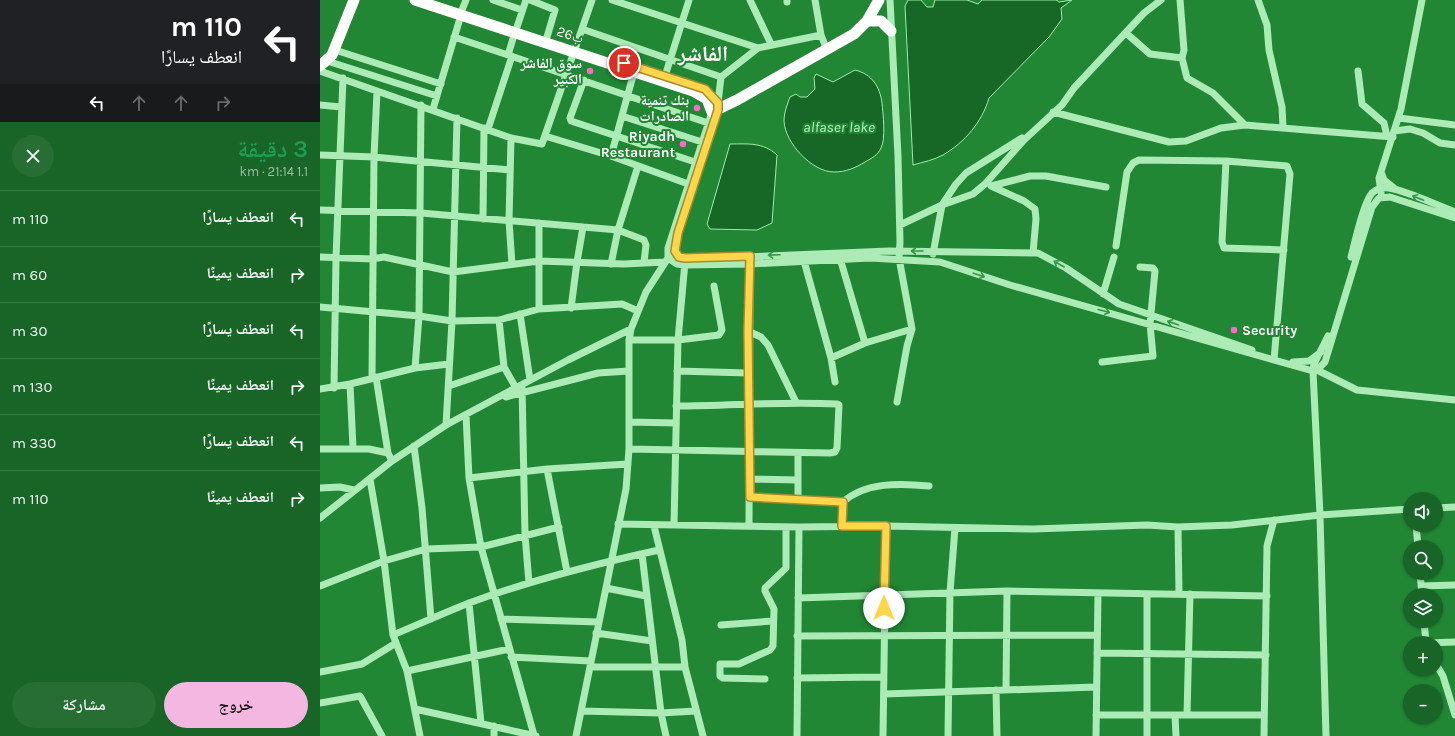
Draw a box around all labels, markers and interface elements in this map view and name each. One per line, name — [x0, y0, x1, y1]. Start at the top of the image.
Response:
text: 110 m — [171, 10, 242, 43]
icon: left — [256, 16, 308, 68]
street label: 26ب — [555, 23, 586, 47]
district label: الفاشر — [677, 41, 728, 67]
text: انعطف يسارًا — [161, 46, 242, 68]
pin — [607, 46, 641, 80]
icon: arrive — [613, 52, 635, 74]
place label: سوق الفاشر الكبير — [520, 55, 582, 88]
marker: سوق الفاشر الكبير — [585, 66, 595, 76]
icon: left — [86, 92, 108, 114]
icon: ahead — [128, 92, 150, 114]
icon: ahead — [170, 92, 192, 114]
icon: right — [212, 92, 234, 114]
place label: بنك تنمية الصادرات — [639, 92, 689, 125]
marker: بنك تنمية الصادرات — [692, 103, 702, 113]
water label: alfaser lake — [803, 118, 875, 136]
place label: Riyadh Restaurant — [601, 128, 675, 161]
button: close — [12, 135, 54, 177]
text: 3 دقيقة — [237, 135, 308, 163]
marker: Riyadh Restaurant — [678, 139, 688, 149]
text: 1.1 km · 21:14 — [240, 164, 308, 179]
one-way arrow — [1413, 194, 1425, 202]
text: انعطف يسارًا — [202, 208, 274, 226]
icon: left — [286, 208, 308, 230]
text: 110 m — [12, 210, 48, 228]
one-way arrow — [911, 247, 924, 255]
one-way arrow — [768, 252, 781, 259]
one-way arrow — [1053, 259, 1065, 267]
text: انعطف يمينًا — [207, 264, 274, 282]
icon: right — [286, 264, 308, 286]
text: 60 m — [12, 266, 47, 284]
one-way arrow — [973, 271, 985, 279]
one-way arrow — [1097, 308, 1110, 315]
one-way arrow — [1167, 319, 1180, 326]
text: انعطف يسارًا — [202, 320, 274, 338]
icon: left — [286, 320, 308, 342]
text: 30 m — [12, 322, 47, 340]
place label: Security — [1242, 322, 1297, 339]
marker: Security — [1229, 325, 1239, 335]
text: انعطف يمينًا — [207, 376, 274, 394]
icon: right — [286, 376, 308, 398]
text: 130 m — [12, 378, 52, 396]
text: انعطف يسارًا — [202, 432, 274, 450]
icon: left — [286, 432, 308, 454]
text: 330 m — [12, 434, 56, 452]
text: انعطف يمينًا — [207, 488, 274, 506]
icon: right — [286, 488, 308, 510]
text: 110 m — [12, 490, 48, 508]
map controls — [1403, 492, 1443, 724]
button: sound — [1403, 492, 1443, 532]
button: search — [1403, 540, 1443, 580]
position arrow — [863, 587, 905, 629]
button: layers — [1403, 588, 1443, 628]
button: + — [1403, 636, 1443, 676]
button: مشاركة — [12, 682, 156, 728]
button: خروج — [164, 682, 308, 728]
button: − — [1403, 684, 1443, 724]

